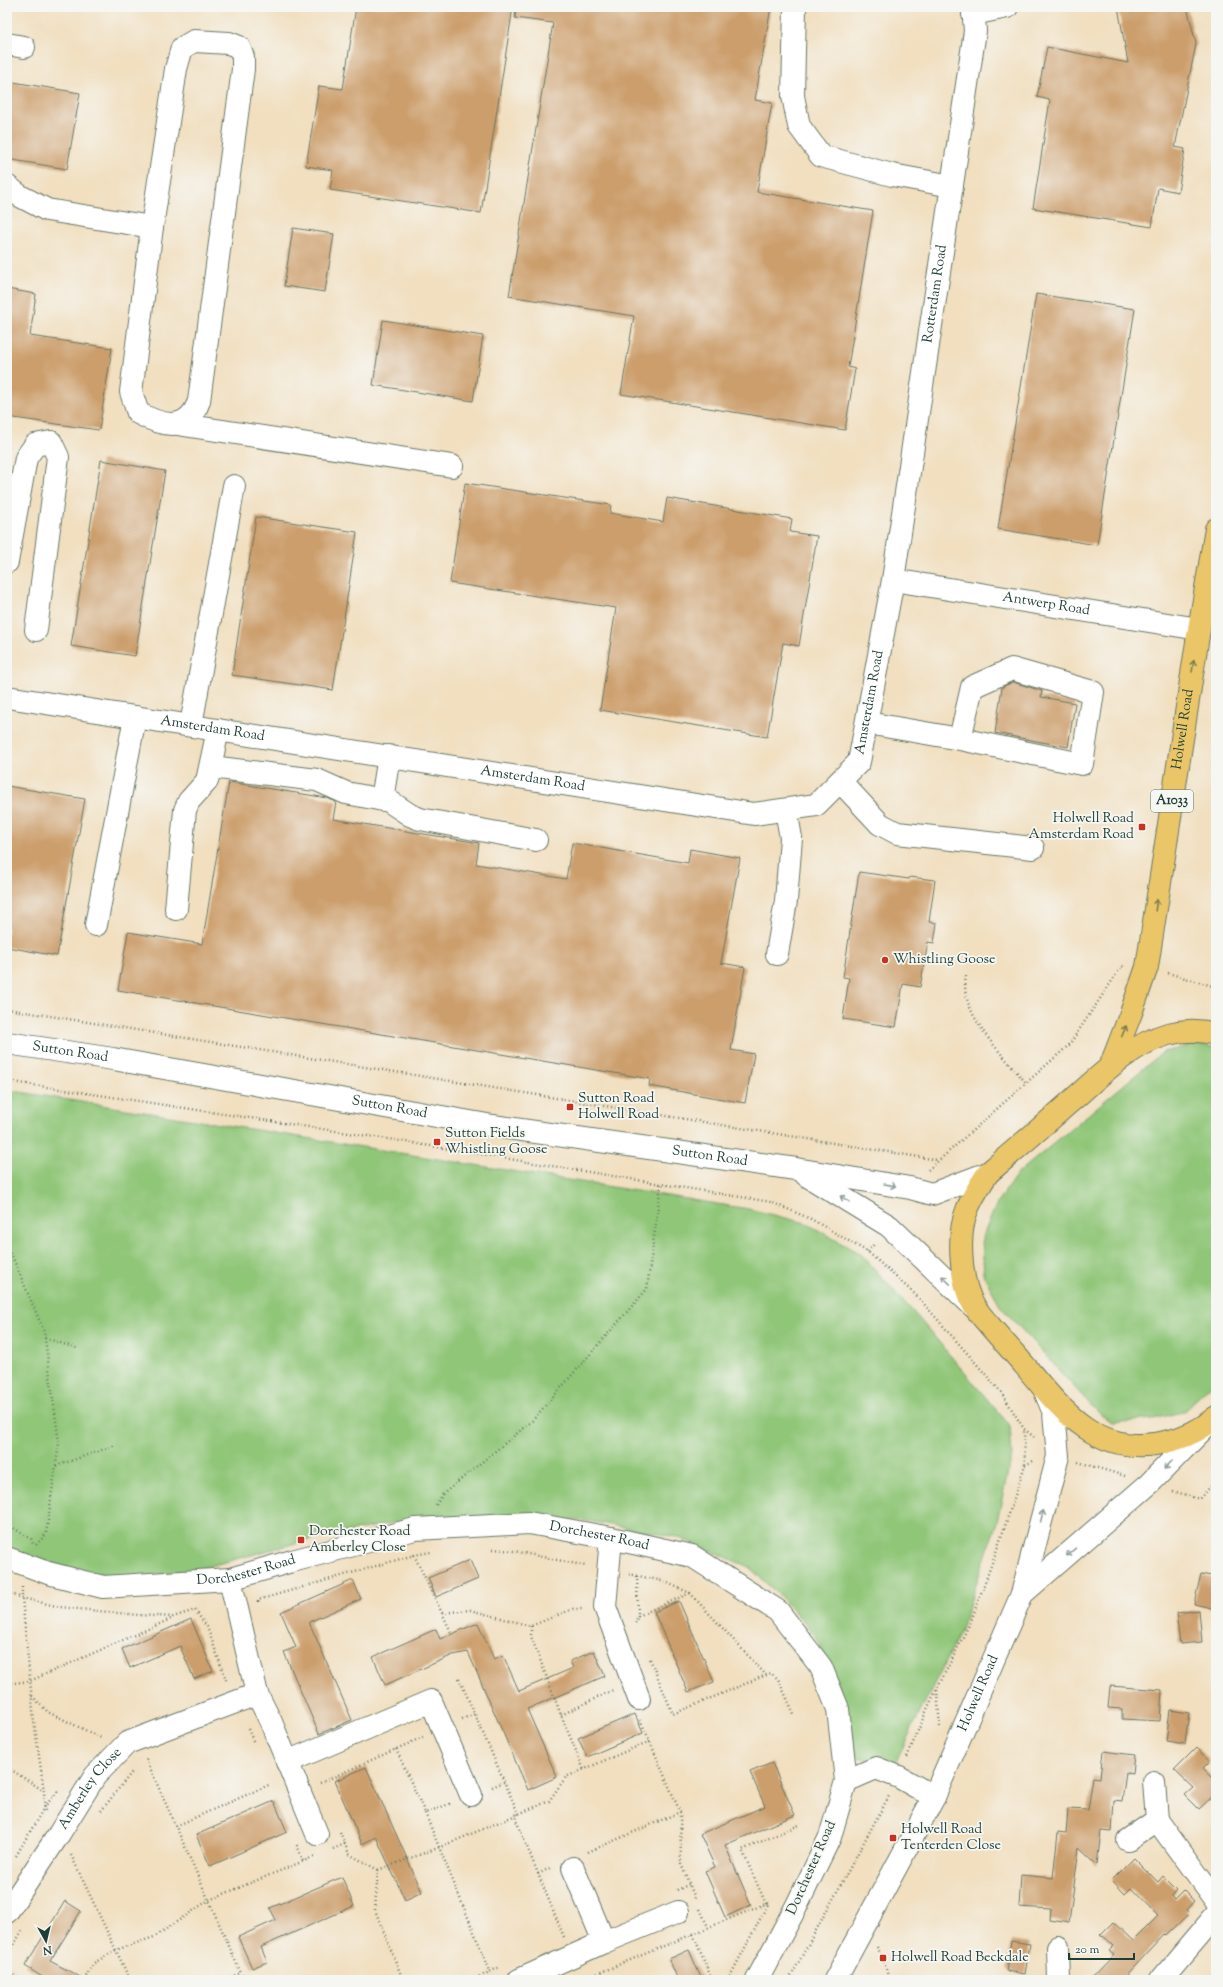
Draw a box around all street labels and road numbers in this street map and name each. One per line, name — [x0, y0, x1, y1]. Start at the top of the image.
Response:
street label: Rotterdam Road — [919, 243, 953, 344]
street label: Antwerp Road — [1001, 588, 1091, 621]
street label: Amsterdam Road — [851, 649, 890, 756]
street label: Holwell Road — [1167, 688, 1200, 771]
street label: Amsterdam Road — [159, 711, 266, 747]
street label: Amsterdam Road — [479, 761, 586, 797]
road number: A1033 — [1151, 790, 1193, 812]
street label: Sutton Road — [31, 1037, 110, 1068]
street label: Sutton Road — [350, 1091, 429, 1124]
street label: Sutton Road — [670, 1141, 749, 1172]
street label: Dorchester Road — [548, 1517, 651, 1556]
street label: Dorchester Road — [196, 1550, 298, 1591]
street label: Holwell Road — [954, 1652, 1004, 1735]
street label: Amberley Close — [54, 1744, 127, 1834]
street label: Dorchester Road — [782, 1818, 842, 1918]

